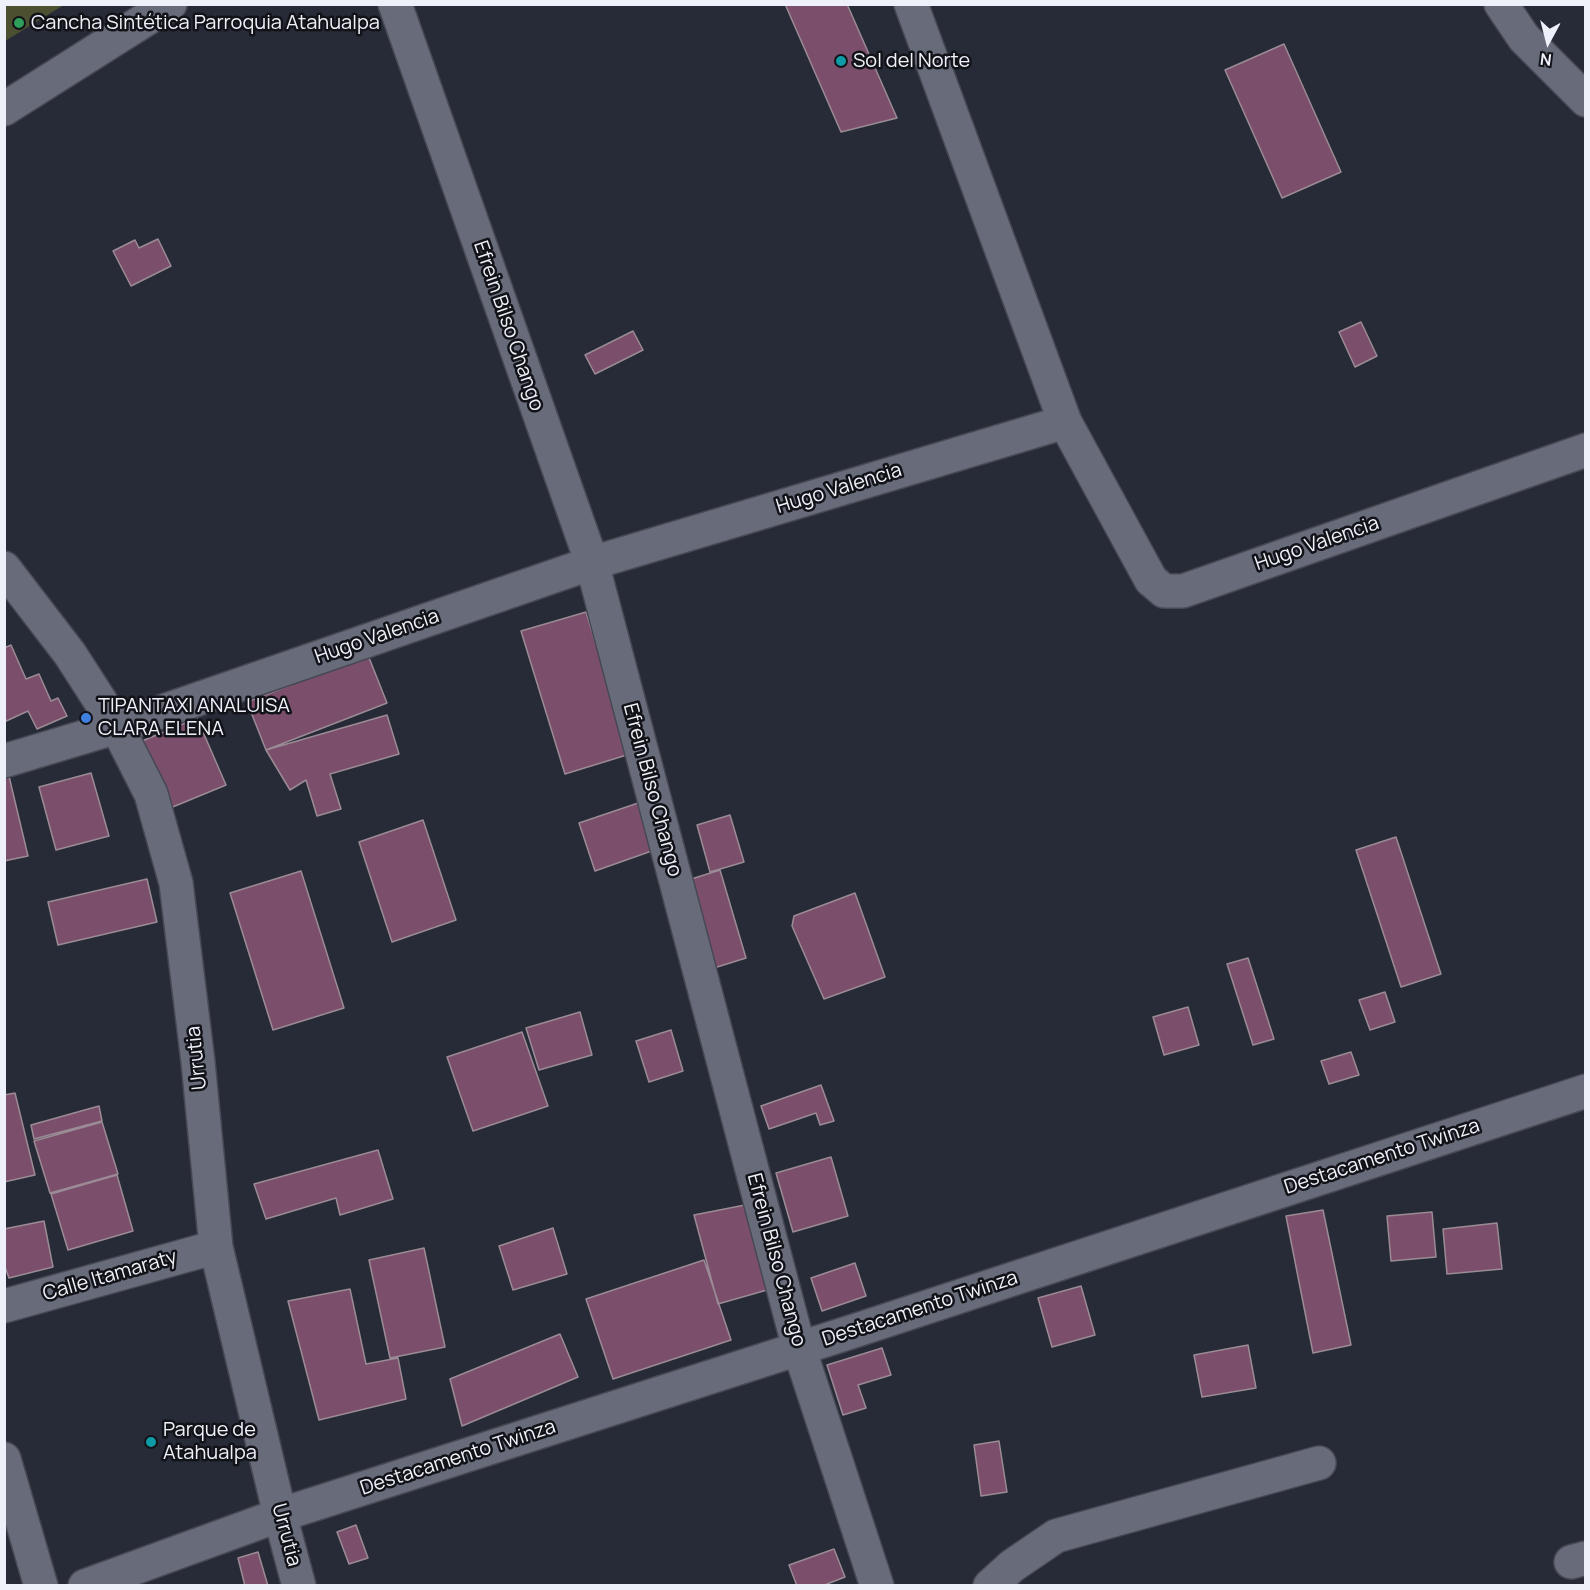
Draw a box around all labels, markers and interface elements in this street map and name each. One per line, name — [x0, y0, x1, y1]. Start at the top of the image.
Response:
place label: Cancha Sintética Parroquia Atahualpa — [31, 11, 380, 35]
north arrow — [1518, 12, 1578, 72]
marker: Cancha Sintética Parroquia Atahualpa — [12, 16, 26, 30]
text: N — [1539, 48, 1553, 71]
place label: Sol del Norte — [853, 49, 970, 73]
marker: Sol del Norte — [834, 54, 848, 68]
street label: Efrein Bilso Chango — [468, 238, 548, 414]
street label: Hugo Valencia — [773, 459, 905, 519]
street label: Hugo Valencia — [1252, 512, 1382, 576]
street label: Hugo Valencia — [312, 605, 442, 669]
place label: TIPANTAXI ANALUISA CLARA ELENA — [98, 694, 290, 741]
street label: Efrein Bilso Chango — [617, 701, 687, 879]
marker: TIPANTAXI ANALUISA CLARA ELENA — [79, 711, 93, 725]
street label: Urrutia — [182, 1025, 212, 1091]
street label: Destacamento Twinza — [1281, 1114, 1483, 1200]
street label: Efrein Bilso Chango — [741, 1171, 811, 1349]
street label: Calle Itamaraty — [40, 1245, 180, 1307]
street label: Destacamento Twinza — [819, 1266, 1021, 1352]
street label: Destacamento Twinza — [357, 1415, 559, 1501]
place label: Parque de Atahualpa — [163, 1418, 257, 1465]
marker: Parque de Atahualpa — [144, 1435, 158, 1449]
street label: Urrutia — [266, 1501, 306, 1569]

